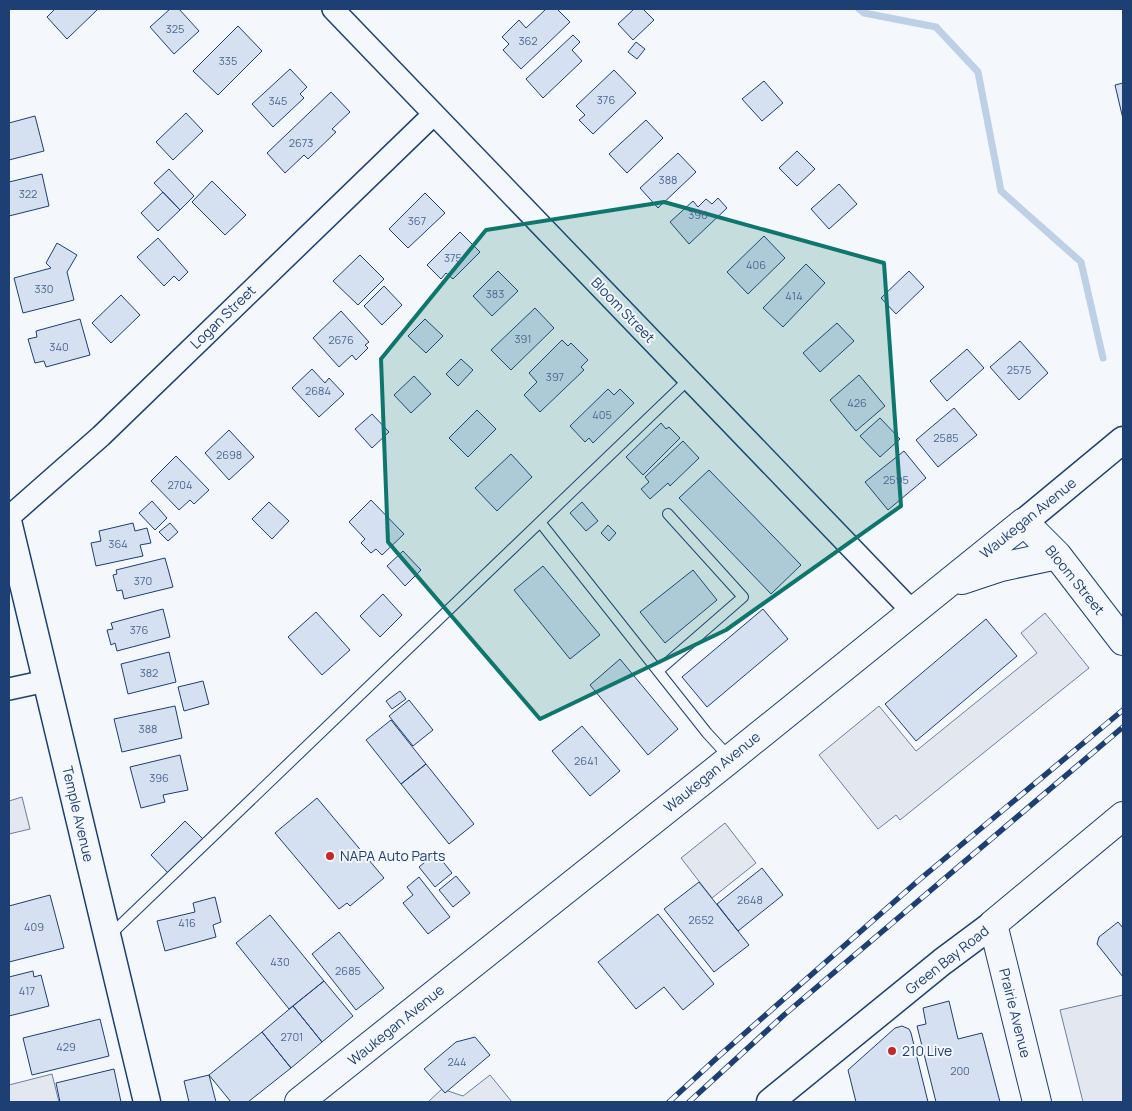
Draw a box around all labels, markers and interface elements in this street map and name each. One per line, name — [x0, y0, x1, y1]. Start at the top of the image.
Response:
house number: 325 — [166, 21, 184, 36]
house number: 362 — [518, 33, 538, 48]
house number: 335 — [219, 53, 237, 68]
house number: 376 — [597, 92, 615, 107]
house number: 345 — [269, 93, 287, 108]
house number: 2673 — [289, 135, 313, 150]
house number: 388 — [659, 172, 677, 187]
house number: 322 — [19, 186, 37, 201]
house number: 396 — [688, 207, 708, 222]
house number: 367 — [408, 213, 426, 228]
house number: 375 — [444, 250, 462, 265]
house number: 406 — [746, 257, 766, 272]
street label: Bloom Street — [587, 273, 660, 347]
street label: Logan Street — [186, 280, 260, 353]
house number: 330 — [35, 281, 53, 296]
house number: 383 — [486, 286, 504, 301]
house number: 414 — [785, 288, 803, 303]
house number: 391 — [514, 331, 532, 346]
house number: 2676 — [328, 332, 354, 347]
house number: 340 — [49, 339, 69, 354]
house number: 2575 — [1007, 362, 1031, 377]
house number: 397 — [546, 369, 564, 384]
house number: 2684 — [305, 383, 331, 398]
house number: 426 — [847, 395, 867, 410]
house number: 405 — [592, 407, 612, 422]
house number: 2585 — [933, 430, 959, 445]
house number: 2698 — [216, 447, 242, 462]
house number: 2595 — [883, 472, 909, 487]
street label: Waukegan Avenue — [976, 473, 1080, 562]
house number: 2704 — [168, 477, 193, 492]
house number: 364 — [108, 536, 128, 551]
street label: Bloom Street — [1042, 541, 1110, 619]
house number: 370 — [134, 573, 152, 588]
house number: 376 — [130, 622, 148, 637]
house number: 382 — [140, 665, 158, 680]
house number: 388 — [139, 721, 157, 736]
street label: Waukegan Avenue — [660, 727, 764, 816]
house number: 2641 — [574, 753, 598, 768]
street label: Temple Avenue — [58, 764, 99, 864]
house number: 396 — [149, 770, 169, 785]
place label: NAPA Auto Parts — [340, 846, 445, 865]
marker: NAPA Auto Parts — [324, 850, 336, 862]
house number: 2648 — [737, 892, 763, 907]
house number: 2652 — [688, 912, 714, 927]
house number: 416 — [178, 915, 196, 930]
house number: 409 — [24, 919, 44, 934]
street label: Green Bay Road — [901, 921, 992, 998]
house number: 430 — [270, 954, 290, 969]
house number: 2685 — [335, 963, 361, 978]
street label: Prairie Avenue — [995, 966, 1036, 1060]
street label: Waukegan Avenue — [344, 980, 448, 1069]
house number: 417 — [19, 983, 35, 998]
house number: 2701 — [281, 1029, 303, 1044]
house number: 429 — [56, 1039, 76, 1054]
place label: 210 Live — [902, 1041, 952, 1060]
marker: 210 Live — [886, 1045, 898, 1057]
house number: 244 — [447, 1054, 467, 1069]
house number: 200 — [950, 1063, 970, 1078]

